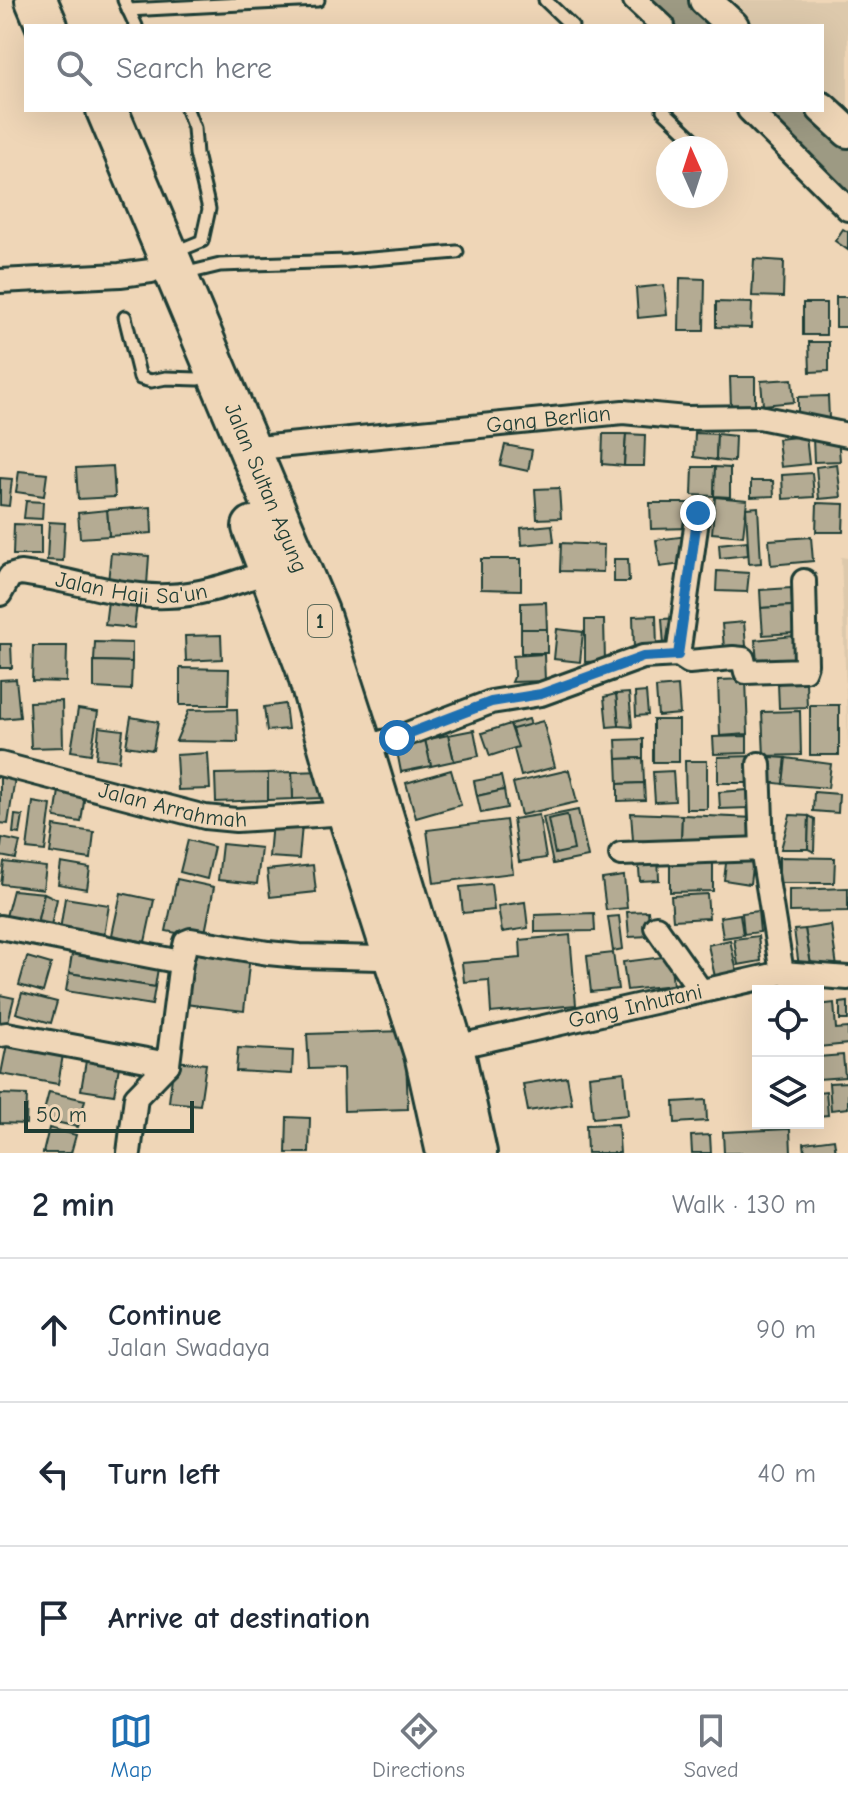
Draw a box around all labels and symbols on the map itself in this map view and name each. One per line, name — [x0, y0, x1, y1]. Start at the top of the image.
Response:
north arrow — [656, 136, 728, 208]
street label: Jalan Sultan Agung — [219, 399, 313, 577]
street label: Gang Berlian — [485, 400, 612, 438]
route end — [680, 495, 716, 531]
street label: Jalan Haji Sa'un — [53, 566, 210, 609]
road number: 1 — [308, 605, 332, 637]
route start — [379, 720, 415, 756]
street label: Jalan Arrahmah — [96, 777, 248, 833]
street label: Gang Inhutani — [566, 978, 705, 1034]
scale bar — [24, 1097, 194, 1133]

